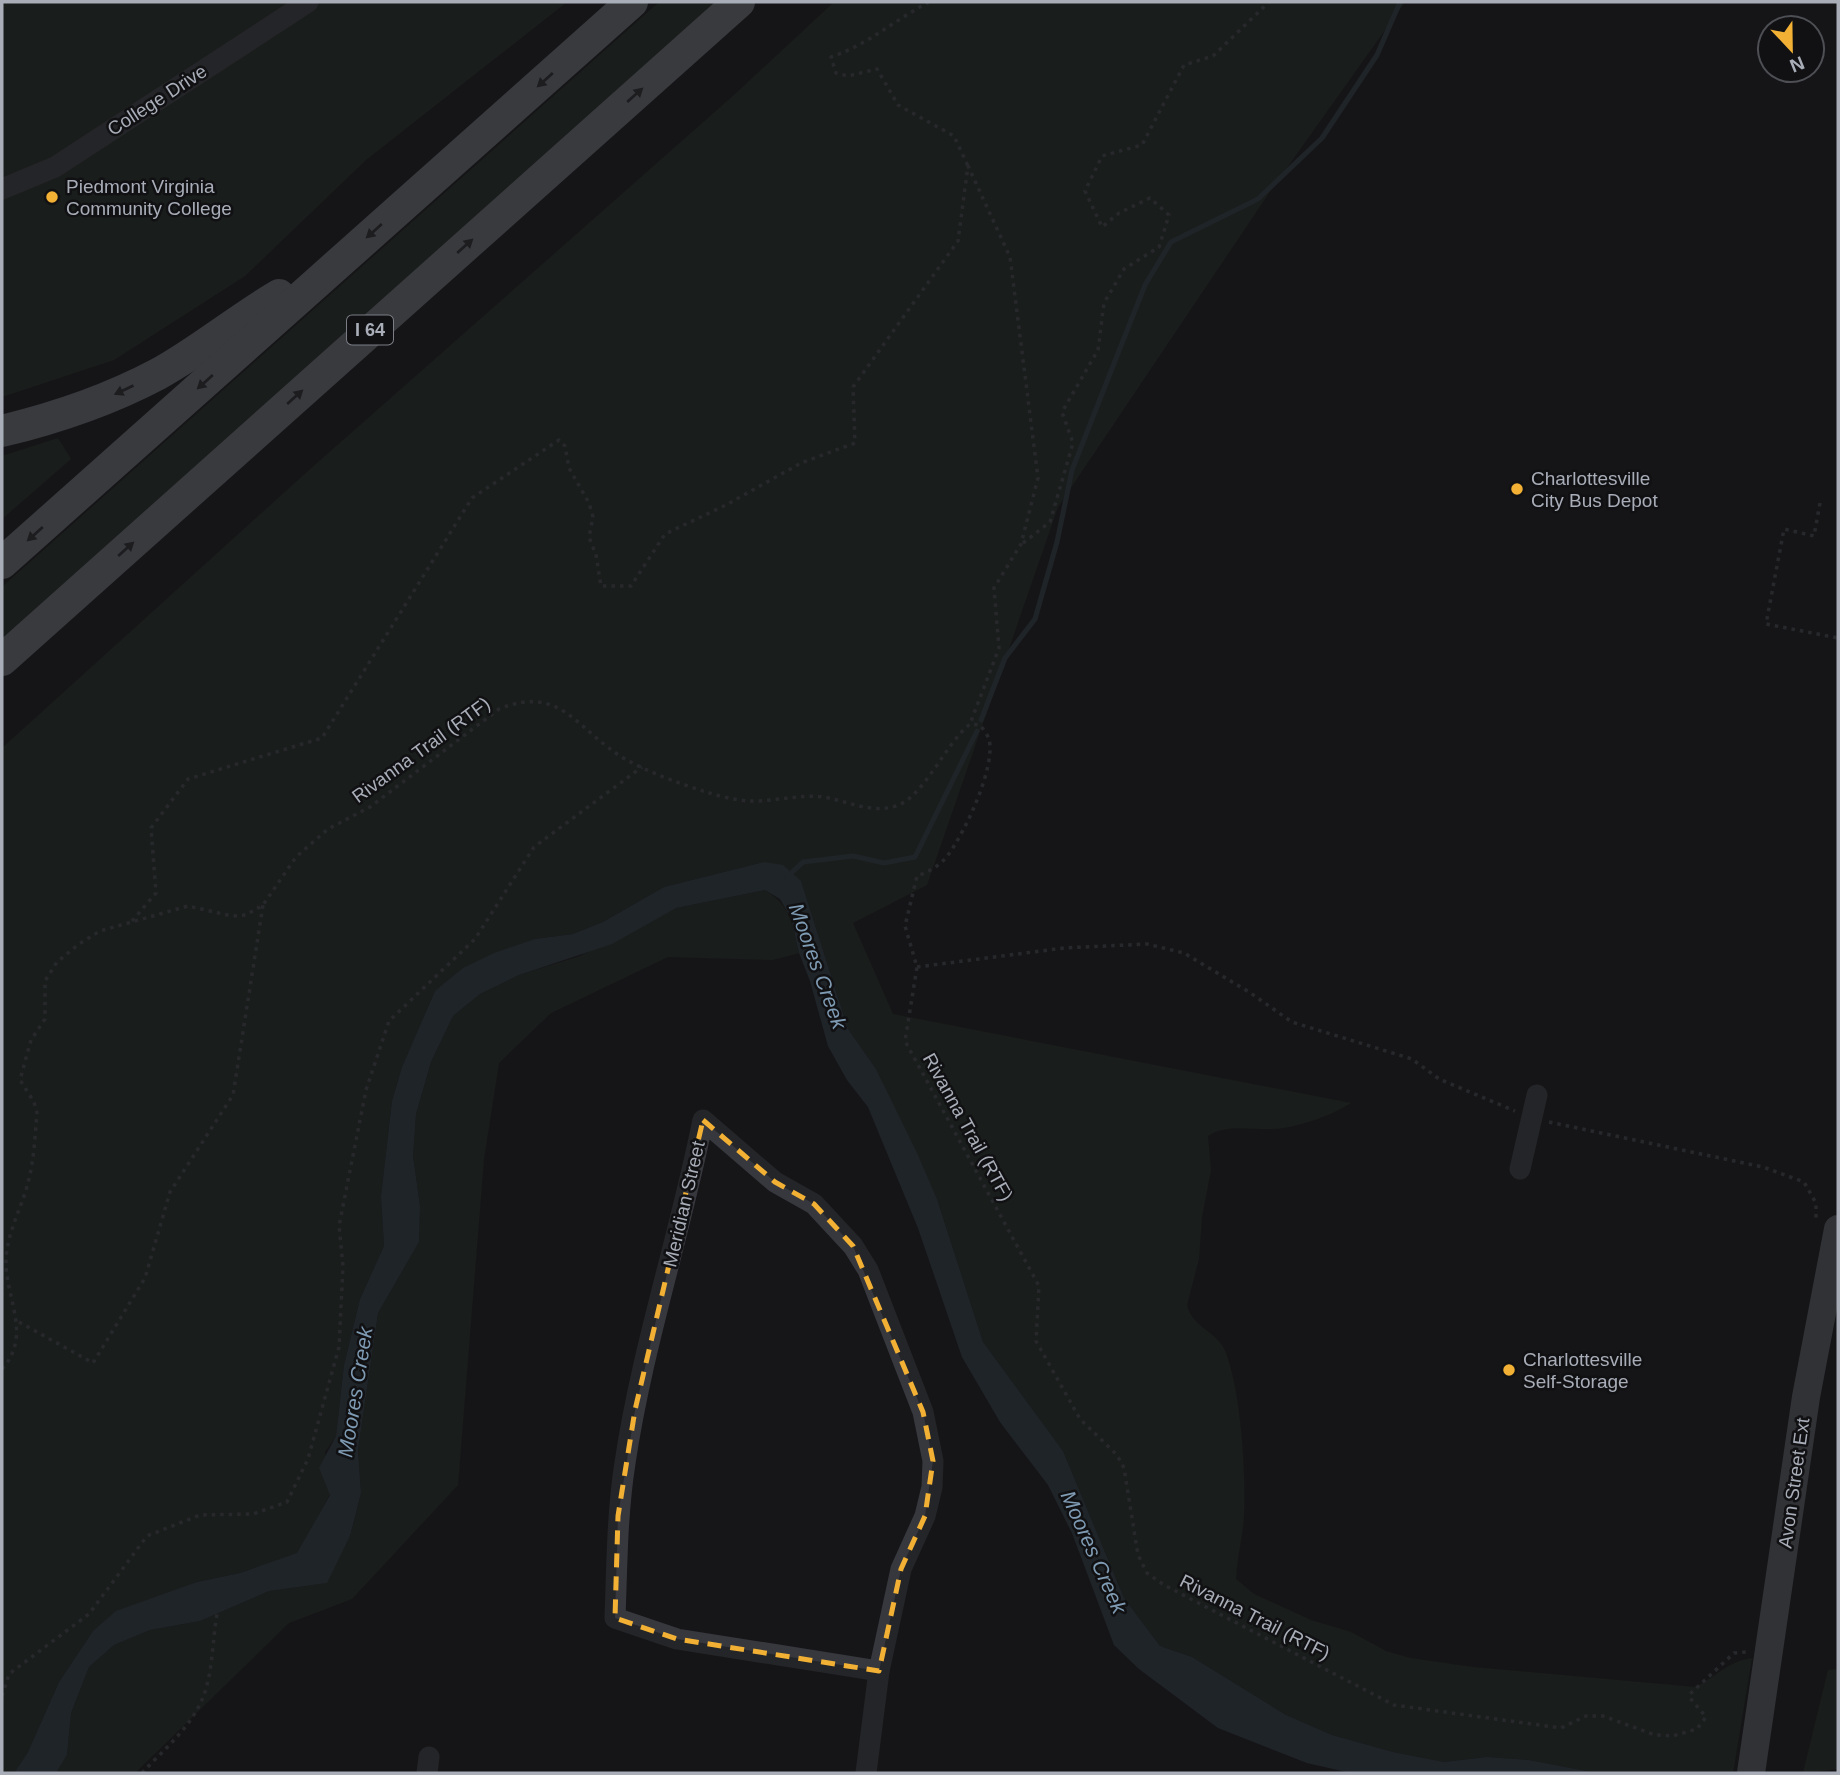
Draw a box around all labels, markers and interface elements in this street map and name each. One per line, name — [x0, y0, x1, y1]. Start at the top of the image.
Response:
north arrow — [1756, 14, 1826, 84]
text: N — [1787, 52, 1807, 77]
street label: College Drive — [103, 60, 211, 140]
one-way arrow — [536, 71, 553, 87]
one-way arrow — [626, 87, 644, 103]
place label: Piedmont Virginia Community College — [66, 176, 232, 219]
marker: Piedmont Virginia Community College — [44, 189, 60, 205]
one-way arrow — [366, 222, 383, 238]
one-way arrow — [456, 238, 474, 254]
road number: I 64 — [347, 316, 393, 344]
one-way arrow — [196, 374, 214, 390]
one-way arrow — [114, 384, 134, 396]
one-way arrow — [287, 390, 304, 406]
place label: Charlottesville City Bus Depot — [1531, 468, 1658, 511]
marker: Charlottesville City Bus Depot — [1509, 481, 1525, 497]
one-way arrow — [27, 525, 44, 541]
one-way arrow — [117, 542, 134, 557]
street label: Rivanna Trail (RTF) — [348, 693, 494, 807]
water label: Moores Creek — [785, 900, 852, 1033]
street label: Rivanna Trail (RTF) — [919, 1050, 1017, 1204]
street label: Meridian Street — [659, 1138, 709, 1269]
water label: Moores Creek — [333, 1324, 377, 1459]
place label: Charlottesville Self-Storage — [1523, 1349, 1642, 1392]
marker: Charlottesville Self-Storage — [1501, 1362, 1517, 1378]
street label: Avon Street Ext — [1774, 1416, 1814, 1550]
water label: Moores Creek — [1057, 1487, 1132, 1618]
street label: Rivanna Trail (RTF) — [1177, 1570, 1333, 1664]

